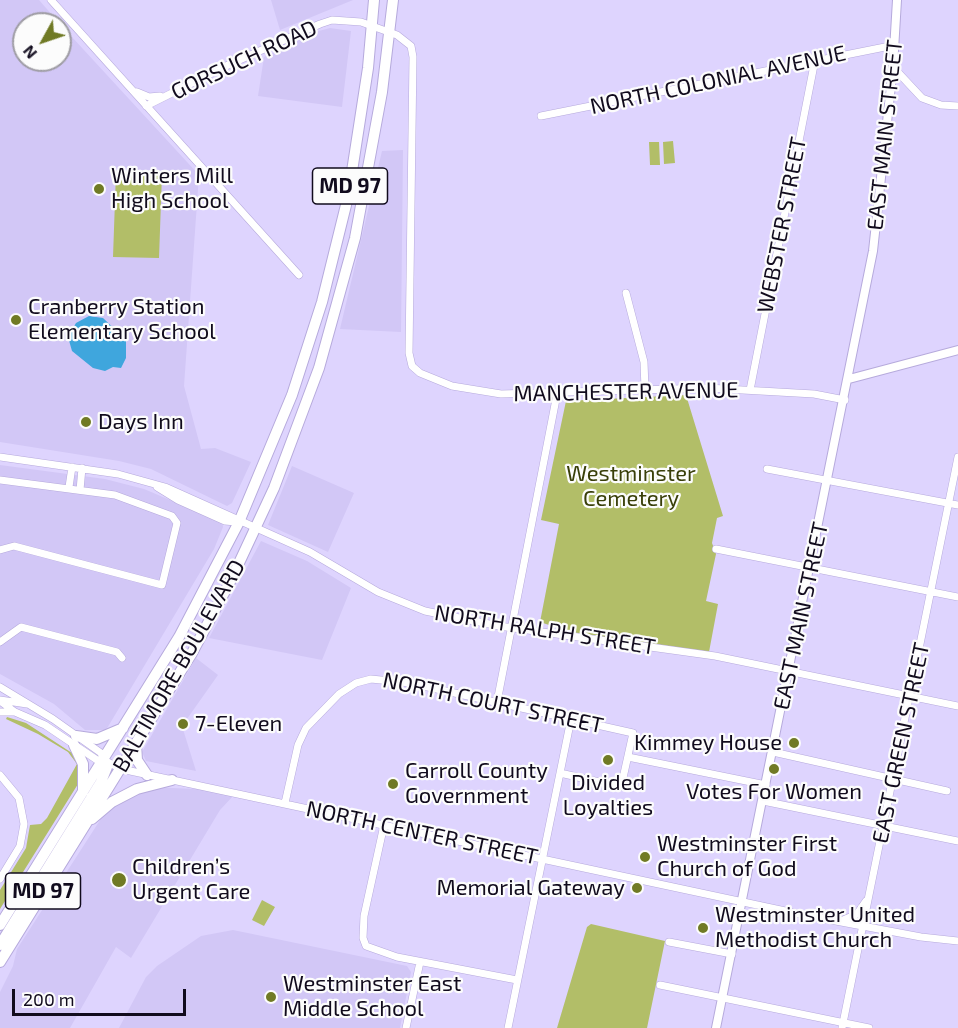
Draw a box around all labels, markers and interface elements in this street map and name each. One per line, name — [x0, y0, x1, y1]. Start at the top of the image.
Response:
north arrow — [12, 12, 72, 72]
street label: GORSUCH ROAD — [167, 15, 321, 105]
street label: EAST MAIN STREET — [862, 38, 908, 232]
street label: NORTH COLONIAL AVENUE — [588, 40, 848, 120]
text: N — [18, 42, 40, 63]
street label: WEBSTER STREET — [752, 135, 812, 315]
place label: Winters Mill High School — [111, 163, 233, 214]
road number: MD 97 — [312, 168, 388, 204]
marker: Winters Mill High School — [92, 182, 106, 196]
place label: Cranberry Station Elementary School — [28, 294, 216, 346]
marker: Cranberry Station Elementary School — [9, 313, 23, 327]
street label: MANCHESTER AVENUE — [513, 377, 739, 407]
place label: Days Inn — [98, 409, 184, 435]
marker: Days Inn — [79, 415, 93, 429]
park label: Westminster Cemetery — [566, 461, 696, 512]
street label: EAST MAIN STREET — [768, 520, 834, 712]
street label: BALTIMORE BOULEVARD — [107, 555, 251, 777]
street label: NORTH RALPH STREET — [433, 600, 657, 660]
street label: EAST GREEN STREET — [867, 640, 935, 846]
street label: NORTH COURT STREET — [380, 667, 606, 739]
place label: 7-Eleven — [195, 711, 282, 737]
marker: 7-Eleven — [176, 717, 190, 731]
place label: Kimmey House — [634, 730, 782, 756]
marker: Kimmey House — [787, 736, 801, 750]
marker: Divided Loyalties — [601, 753, 615, 767]
place label: Carroll County Government — [405, 758, 548, 810]
marker: Votes For Women — [767, 762, 781, 776]
place label: Divided Loyalties — [563, 770, 653, 822]
marker: Carroll County Government — [386, 777, 400, 791]
place label: Votes For Women — [686, 779, 862, 805]
street label: NORTH CENTER STREET — [304, 796, 540, 870]
place label: Westminster First Church of God — [657, 831, 837, 882]
marker: Westminster First Church of God — [638, 850, 652, 864]
place label: Children’s Urgent Care — [132, 854, 250, 906]
marker: Children’s Urgent Care — [110, 871, 128, 889]
road number: MD 97 — [6, 873, 80, 909]
place label: Memorial Gateway — [436, 875, 625, 901]
marker: Memorial Gateway — [630, 881, 644, 895]
place label: Westminster United Methodist Church — [715, 902, 915, 954]
marker: Westminster United Methodist Church — [696, 921, 710, 935]
place label: Westminster East Middle School — [283, 971, 461, 1022]
scale bar — [15, 977, 189, 1015]
text: 200 m — [23, 988, 75, 1010]
marker: Westminster East Middle School — [264, 990, 278, 1004]

